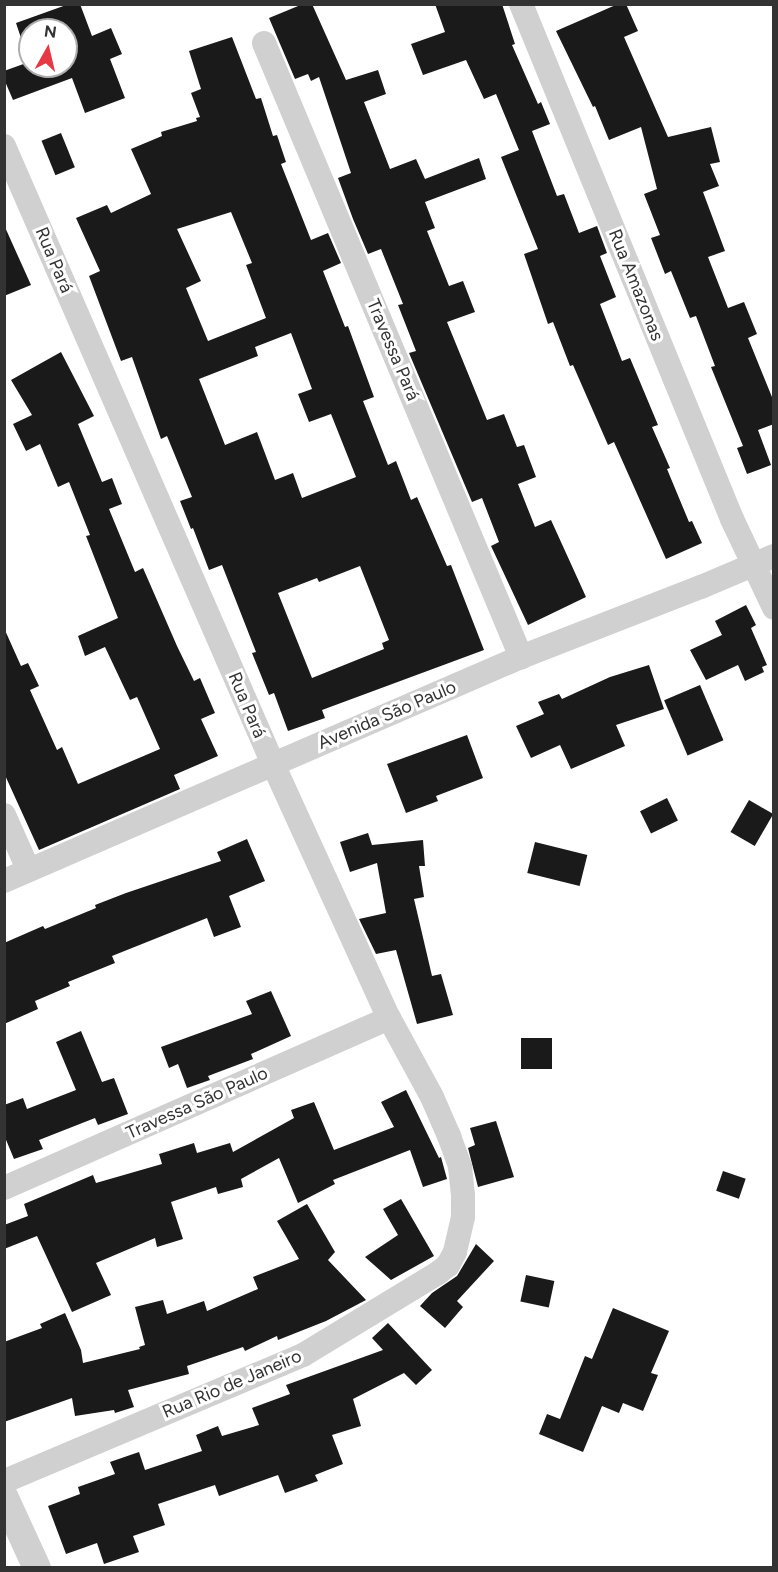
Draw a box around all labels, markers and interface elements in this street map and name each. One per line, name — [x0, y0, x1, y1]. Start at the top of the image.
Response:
north arrow — [18, 18, 78, 78]
text: N — [43, 21, 58, 42]
street label: Rua Pará — [30, 224, 78, 296]
street label: Rua Amazonas — [604, 226, 668, 344]
street label: Travessa Pará — [362, 296, 424, 404]
street label: Rua Pará — [223, 669, 271, 741]
street label: Avenida São Paulo — [315, 676, 459, 754]
street label: Travessa São Paulo — [123, 1062, 271, 1144]
street label: Rua Rio de Janeiro — [159, 1345, 305, 1423]

